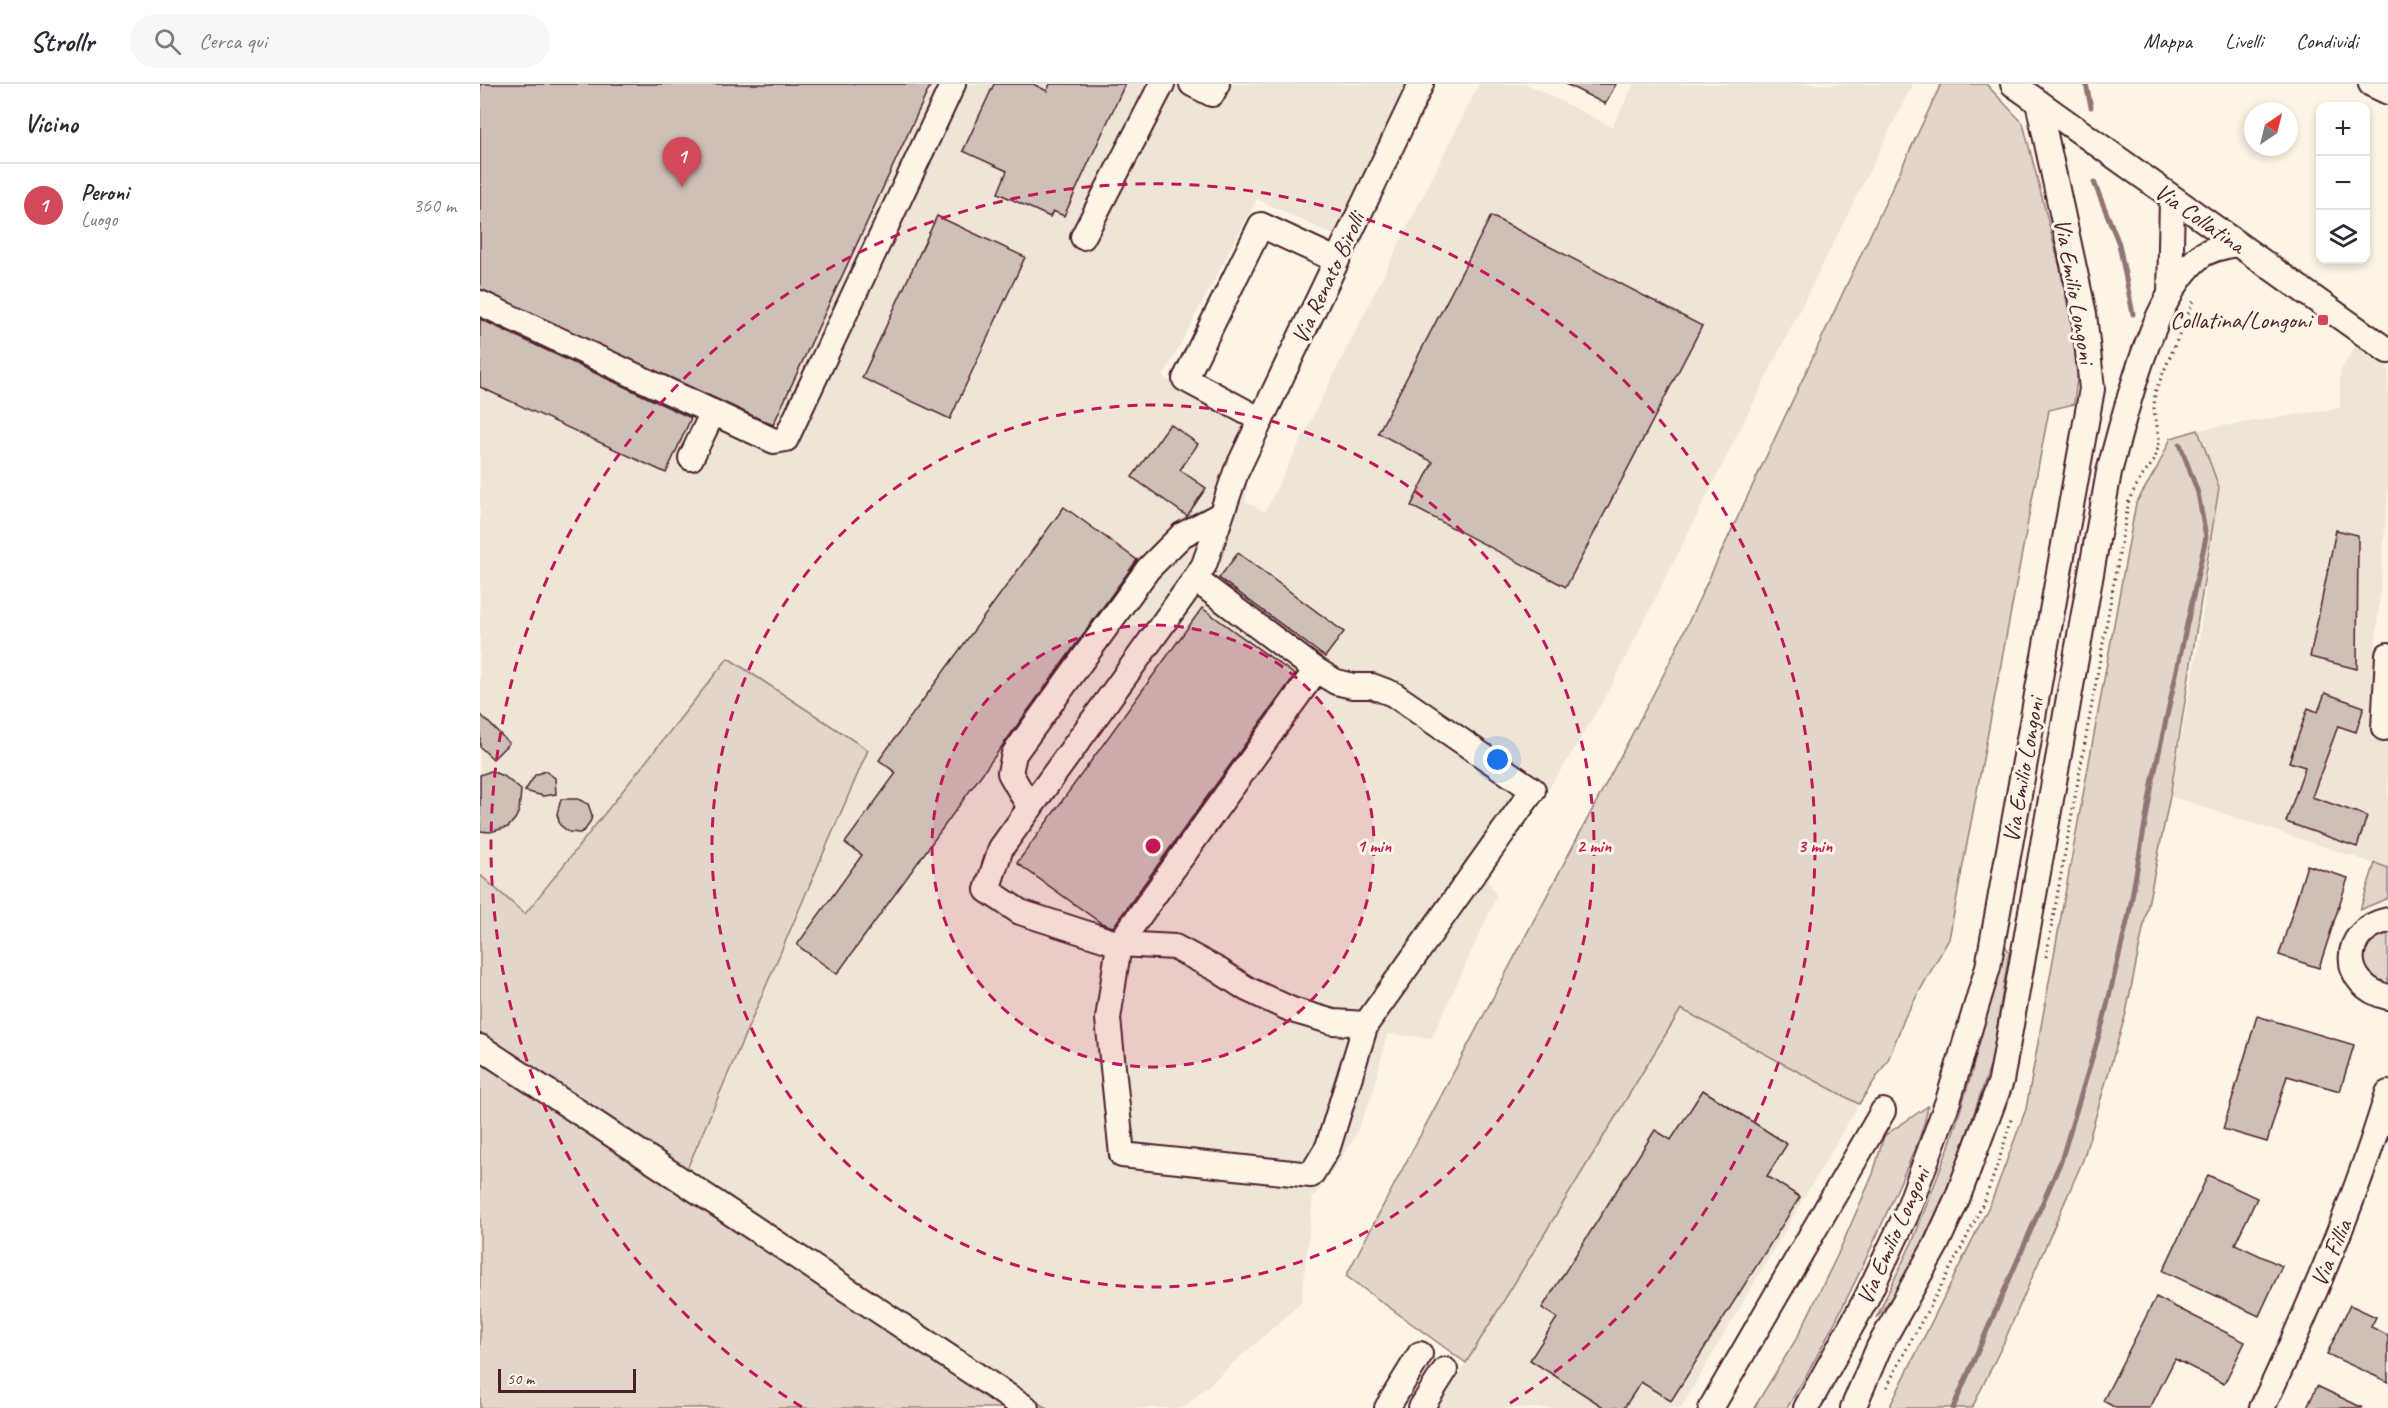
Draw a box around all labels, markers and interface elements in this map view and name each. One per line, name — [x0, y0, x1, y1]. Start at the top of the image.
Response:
search box — [130, 14, 550, 68]
text: Strollr — [30, 24, 94, 59]
icon: search — [151, 25, 184, 58]
text: Cerca qui — [199, 27, 267, 55]
text: Mappa — [2143, 28, 2192, 54]
text: Livelli — [2225, 28, 2263, 54]
text: Condividi — [2296, 28, 2358, 54]
north arrow — [2244, 102, 2298, 156]
map controls — [2316, 102, 2370, 264]
button: + — [2316, 102, 2370, 156]
text: Vicino — [24, 107, 78, 140]
pin: 1 — [662, 138, 702, 187]
button: − — [2316, 156, 2370, 210]
street label: Via Collatina — [2149, 176, 2253, 261]
text: Peroni — [81, 179, 129, 207]
text: 1 — [39, 193, 48, 218]
text: 360 m — [413, 193, 456, 218]
street label: Via Renato Birolli — [1284, 205, 1373, 349]
text: Luogo — [81, 207, 117, 232]
button: layers — [2316, 210, 2370, 264]
street label: Via Emilio Longoni — [2047, 216, 2103, 368]
place label: Collatina/Longoni — [2170, 305, 2315, 335]
marker: Collatina/Longoni — [2316, 313, 2330, 327]
street label: Via Emilio Longoni — [1995, 693, 2051, 845]
your location — [1483, 745, 1512, 774]
text: 1 min — [1357, 835, 1392, 857]
text: 2 min — [1577, 835, 1612, 857]
text: 3 min — [1798, 835, 1833, 857]
centre of rings — [1143, 836, 1163, 856]
street label: Via Emilio Longoni — [1849, 1161, 1938, 1309]
street label: Via Fillia — [2304, 1214, 2359, 1291]
scale bar — [498, 1366, 636, 1394]
text: 50 m — [507, 1369, 534, 1389]

